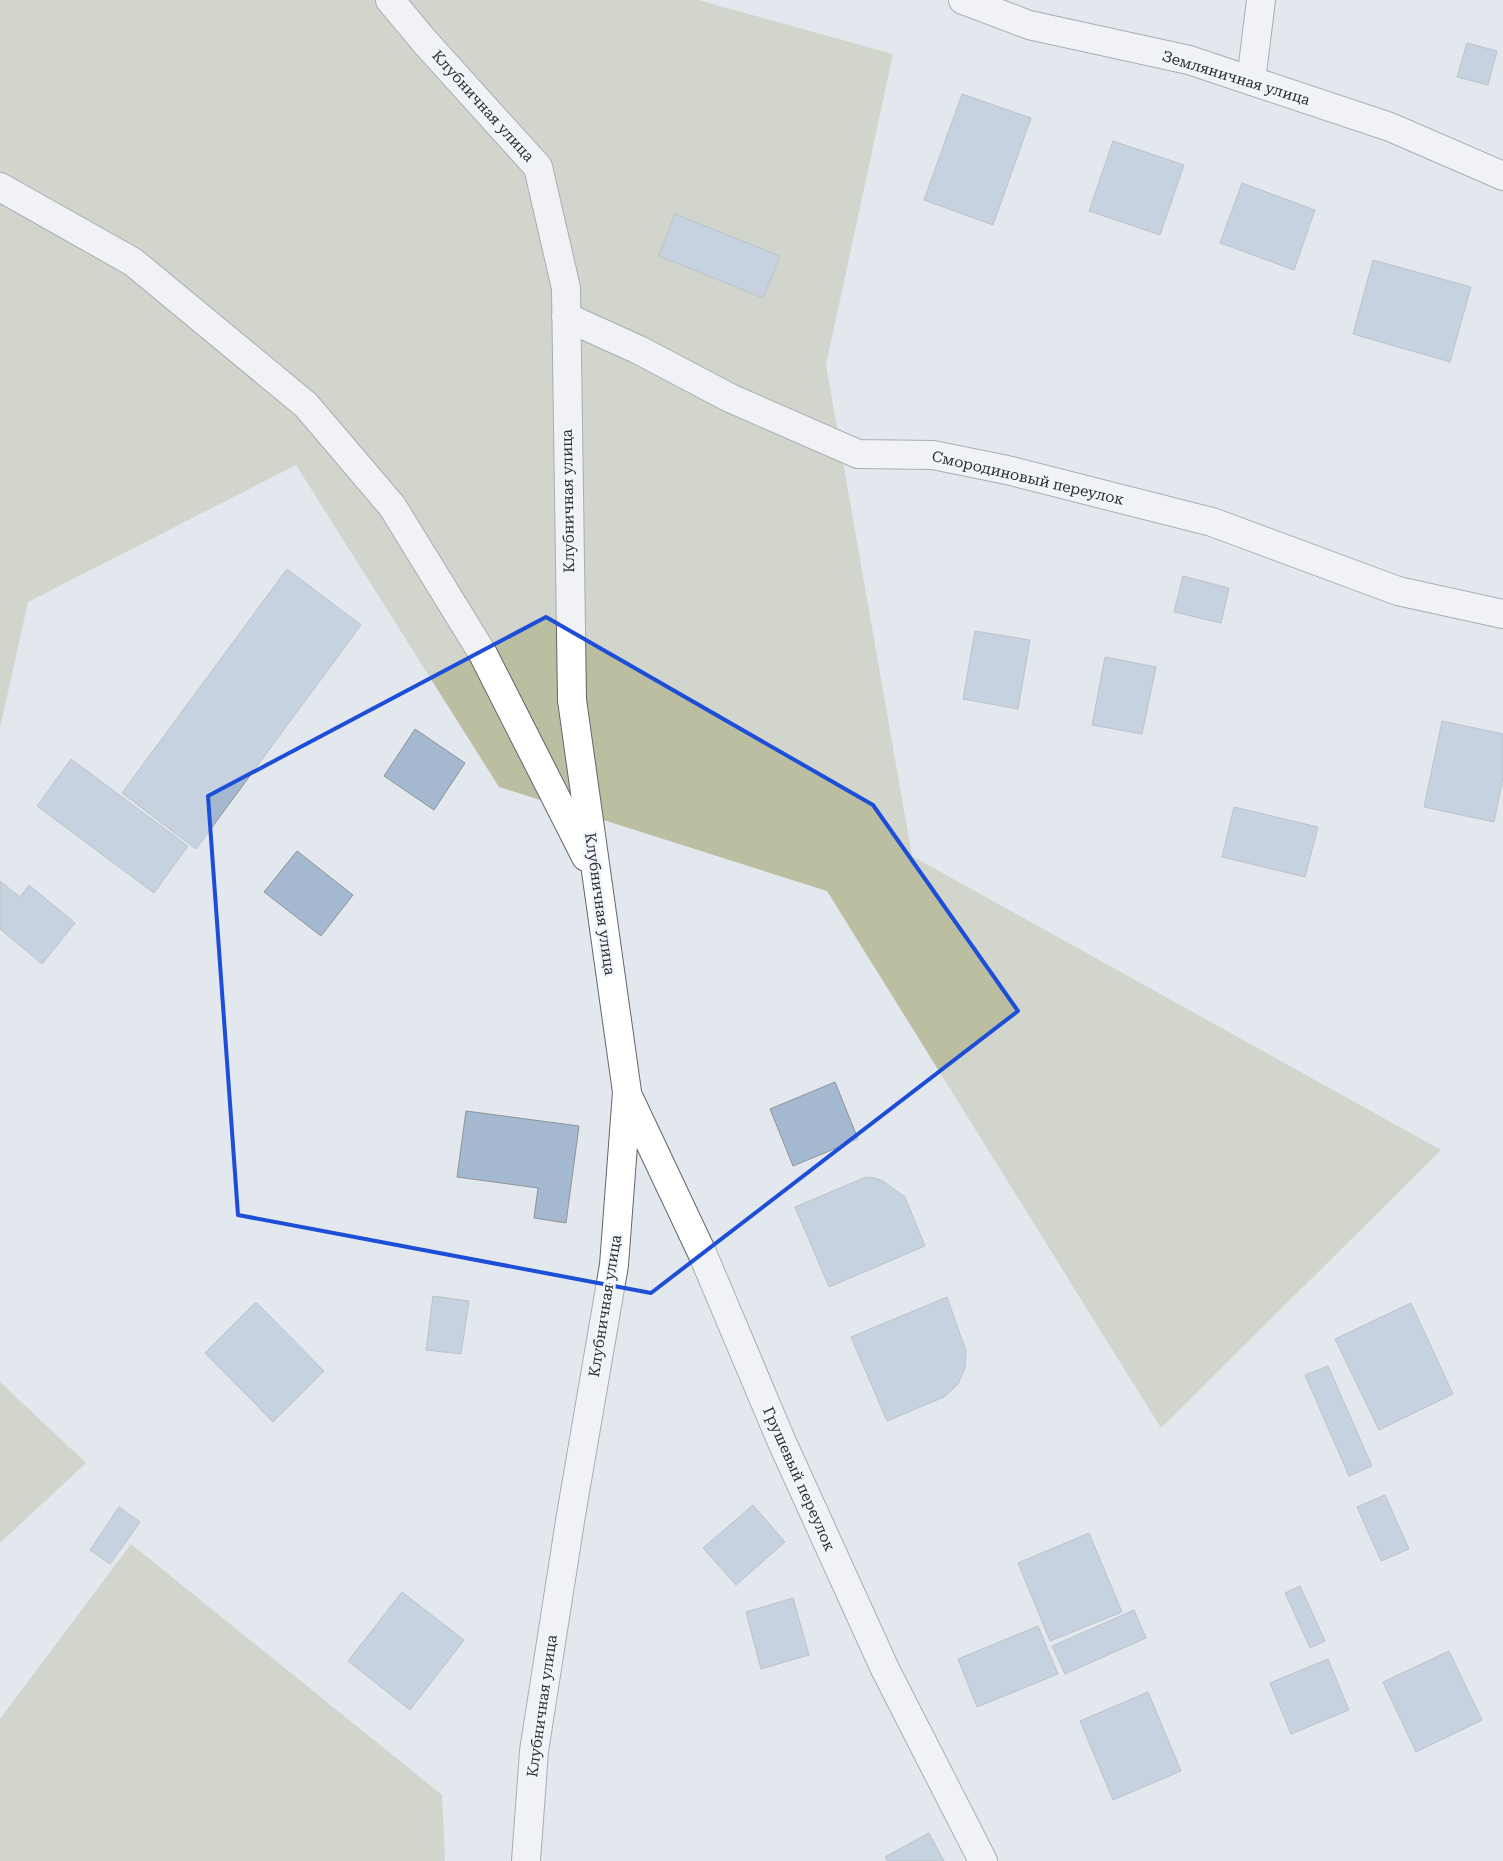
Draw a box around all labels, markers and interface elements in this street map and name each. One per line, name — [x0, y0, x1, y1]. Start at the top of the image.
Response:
street label: Клубничная улица — [428, 47, 538, 165]
street label: Земляничная улица — [1160, 47, 1312, 109]
street label: Клубничная улица — [558, 429, 578, 573]
street label: Смородиновый переулок — [930, 447, 1126, 509]
street label: Клубничная улица — [581, 832, 619, 976]
street label: Клубничная улица — [585, 1234, 625, 1378]
street label: Грушевый переулок — [759, 1404, 839, 1554]
street label: Клубничная улица — [523, 1634, 561, 1778]

